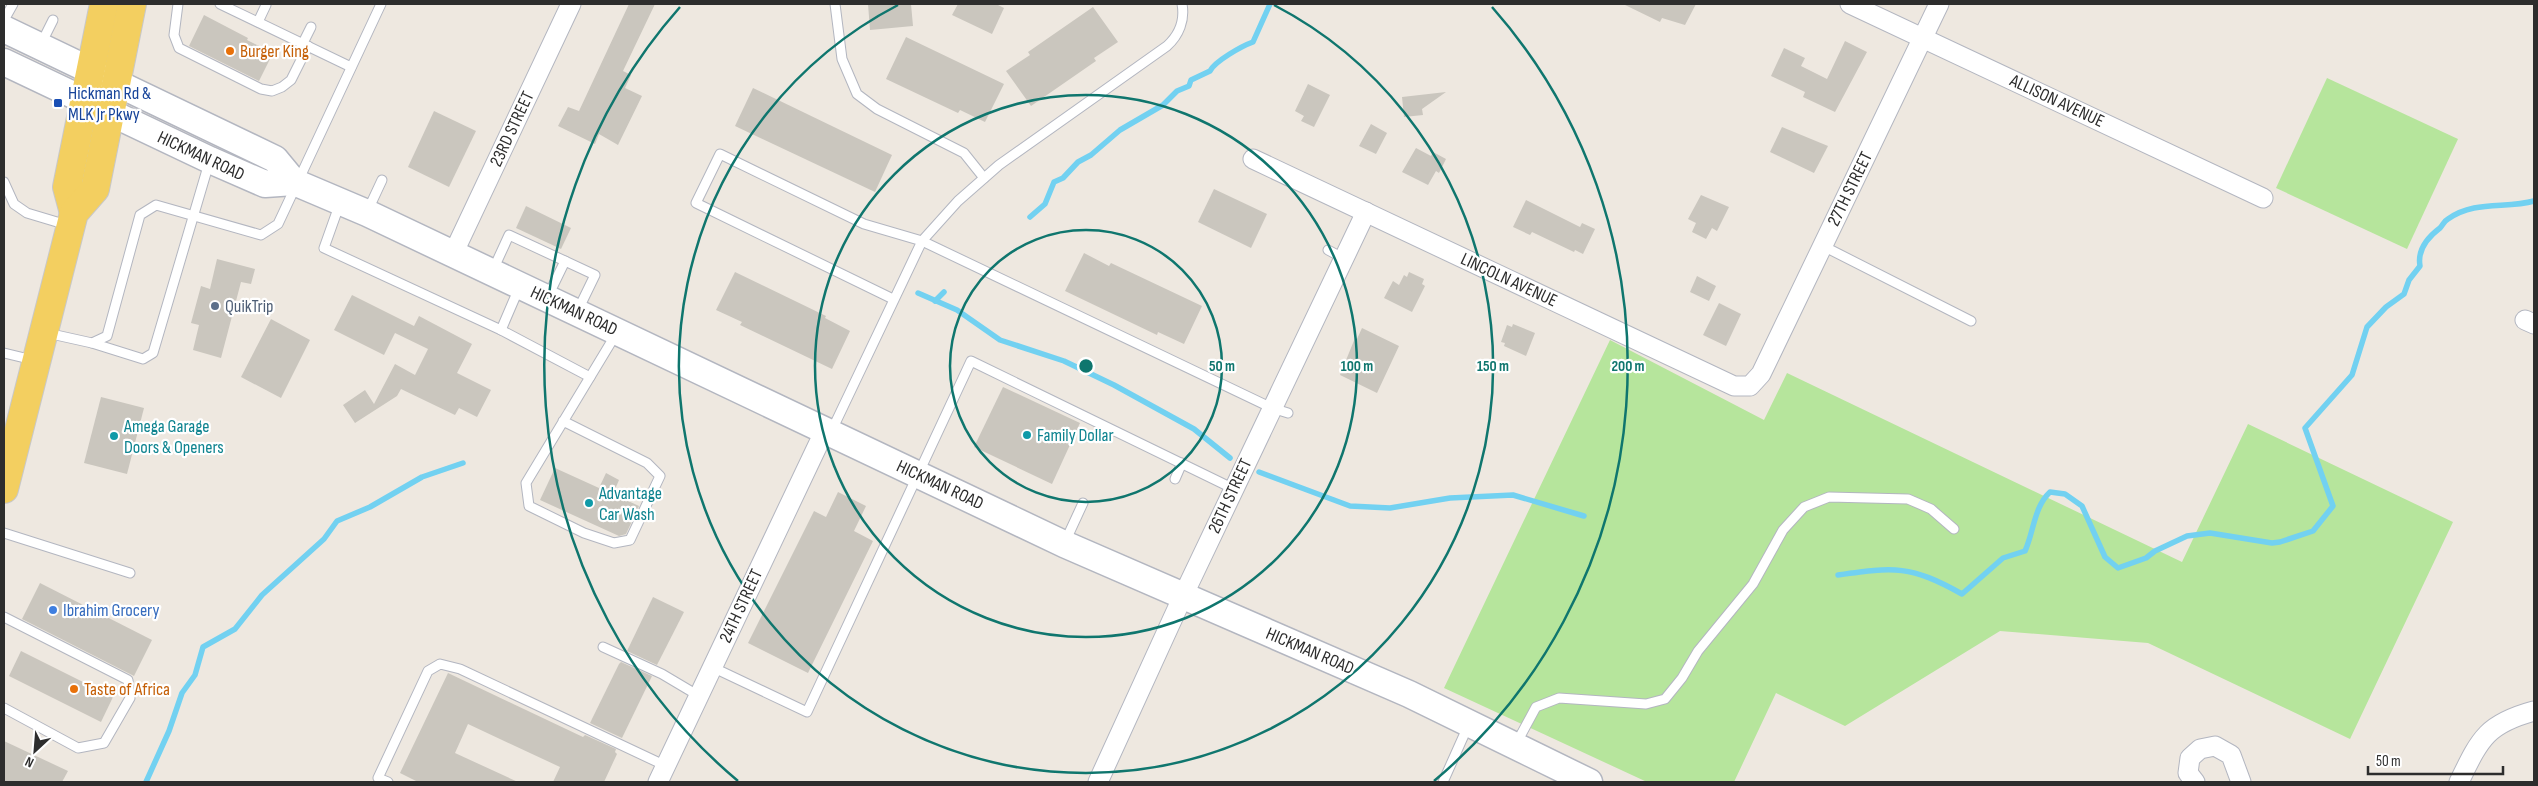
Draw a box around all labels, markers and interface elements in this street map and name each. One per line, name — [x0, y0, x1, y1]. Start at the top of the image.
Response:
place label: Burger King — [240, 41, 309, 62]
marker: Burger King — [224, 45, 236, 57]
street label: ALLISON AVENUE — [2006, 70, 2107, 132]
place label: Hickman Rd & MLK Jr Pkwy — [68, 83, 151, 125]
street label: 23RD STREET — [485, 88, 539, 170]
marker: Hickman Rd & MLK Jr Pkwy — [52, 97, 64, 109]
street label: HICKMAN ROAD — [154, 127, 248, 185]
street label: 27TH STREET — [1823, 149, 1877, 229]
street label: LINCOLN AVENUE — [1457, 249, 1561, 311]
street label: HICKMAN ROAD — [527, 282, 621, 340]
place label: QuikTrip — [225, 296, 274, 317]
marker: QuikTrip — [209, 300, 221, 312]
centre of rings — [1077, 357, 1095, 375]
text: 50 m — [1209, 357, 1235, 376]
text: 100 m — [1341, 357, 1373, 376]
text: 150 m — [1477, 357, 1509, 376]
text: 200 m — [1611, 357, 1645, 376]
place label: Amega Garage Doors & Openers — [123, 416, 224, 458]
place label: Family Dollar — [1037, 425, 1114, 446]
marker: Family Dollar — [1021, 429, 1033, 441]
marker: Amega Garage Doors & Openers — [108, 430, 120, 442]
street label: 26TH STREET — [1204, 455, 1256, 537]
street label: HICKMAN ROAD — [893, 456, 987, 514]
place label: Advantage Car Wash — [598, 483, 662, 525]
marker: Advantage Car Wash — [583, 497, 595, 509]
street label: 24TH STREET — [715, 566, 767, 646]
place label: Ibrahim Grocery — [63, 600, 159, 621]
marker: Ibrahim Grocery — [47, 604, 59, 616]
street label: HICKMAN ROAD — [1263, 623, 1357, 679]
place label: Taste of Africa — [84, 679, 170, 700]
marker: Taste of Africa — [68, 683, 80, 695]
north arrow — [10, 726, 60, 776]
scale bar — [2368, 744, 2503, 776]
text: 50 m — [2376, 752, 2401, 771]
text: N — [22, 753, 37, 772]

